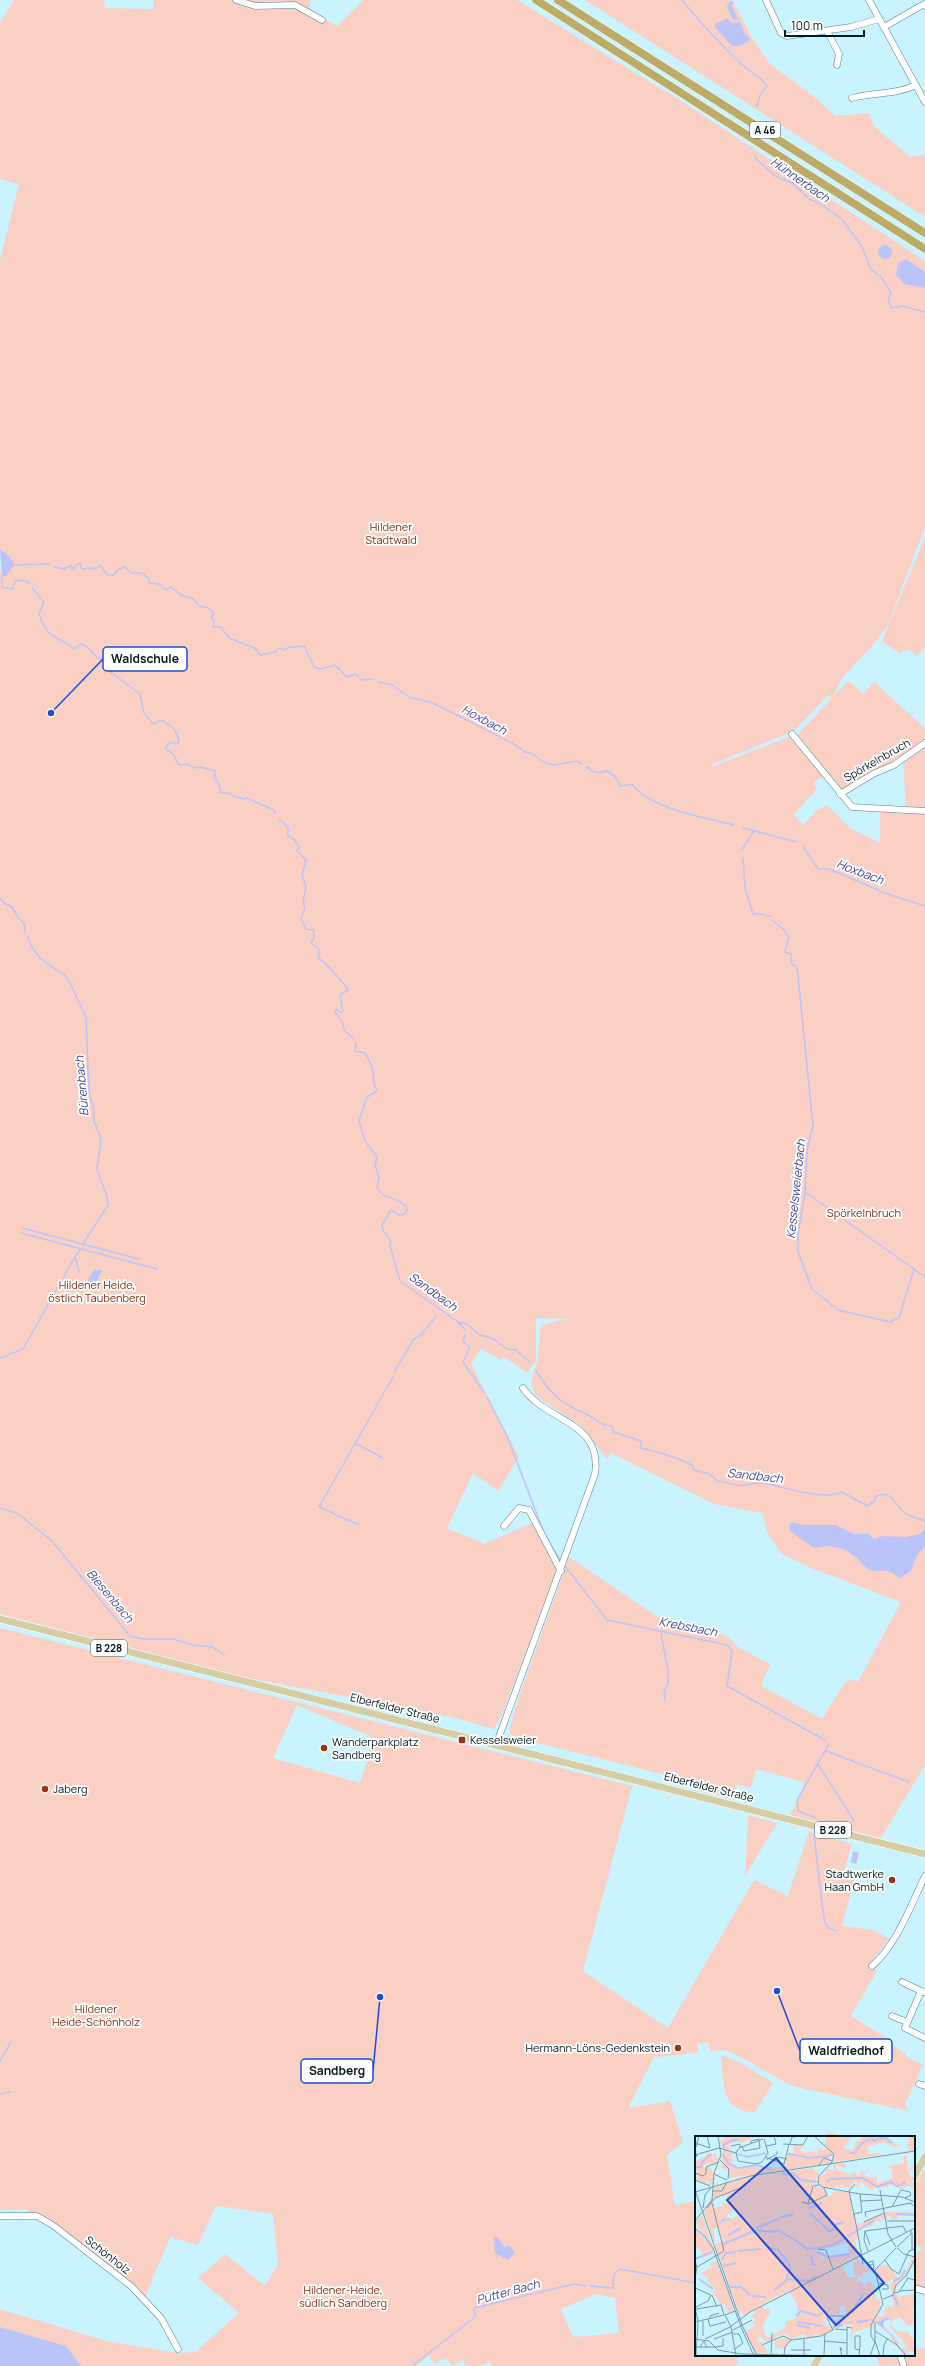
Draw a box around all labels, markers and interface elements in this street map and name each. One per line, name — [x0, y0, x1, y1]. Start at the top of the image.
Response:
scale bar — [785, 12, 864, 38]
text: 100 m — [791, 17, 823, 34]
road number: A 46 — [750, 122, 780, 138]
water label: Hühnerbach — [767, 153, 834, 207]
park label: Hildener Stadtwald — [365, 519, 417, 547]
callout: Waldschule — [103, 647, 187, 671]
text: Waldschule — [111, 650, 179, 667]
water label: Hoxbach — [459, 701, 511, 739]
street label: Spörkelnbruch — [841, 735, 913, 785]
water label: Hoxbach — [834, 855, 887, 889]
water label: Bürenbach — [70, 1054, 93, 1117]
water label: Kesselsweierbach — [782, 1138, 809, 1239]
park label: Spörkelnbruch — [827, 1205, 901, 1220]
water label: Sandbach — [406, 1268, 462, 1315]
park label: Hildener Heide, östlich Taubenberg — [48, 1277, 146, 1305]
water label: Sandbach — [726, 1464, 785, 1487]
water label: Biesenbach — [83, 1565, 138, 1627]
water label: Krebsbach — [657, 1613, 720, 1641]
road number: B 228 — [91, 1640, 127, 1656]
street label: Elberfelder Straße — [349, 1689, 442, 1726]
place label: Kesselsweier — [470, 1732, 536, 1747]
place label: Wanderparkplatz Sandberg — [332, 1734, 419, 1762]
marker: Kesselsweier — [457, 1735, 467, 1745]
marker: Wanderparkplatz Sandberg — [319, 1743, 329, 1753]
street label: Elberfelder Straße — [663, 1768, 756, 1805]
place label: Jaberg — [53, 1781, 87, 1796]
marker: Jaberg — [40, 1784, 50, 1794]
road number: B 228 — [815, 1822, 851, 1838]
place label: Stadtwerke Haan GmbH — [824, 1866, 885, 1894]
marker: Stadtwerke Haan GmbH — [887, 1875, 897, 1885]
park label: Hildener Heide-Schönholz — [52, 2001, 140, 2029]
callout: Waldfriedhof — [800, 2039, 892, 2063]
place label: Hermann-Löns-Gedenkstein — [526, 2040, 670, 2055]
text: Waldfriedhof — [808, 2042, 884, 2059]
marker: Hermann-Löns-Gedenkstein — [673, 2043, 683, 2053]
callout: Sandberg — [301, 2059, 373, 2083]
text: Sandberg — [309, 2062, 365, 2079]
inset map — [695, 2136, 915, 2356]
street label: Schönholz — [82, 2232, 134, 2277]
water label: Pütter Bach — [474, 2275, 542, 2308]
park label: Hildener-Heide, südlich Sandberg — [299, 2282, 387, 2310]

